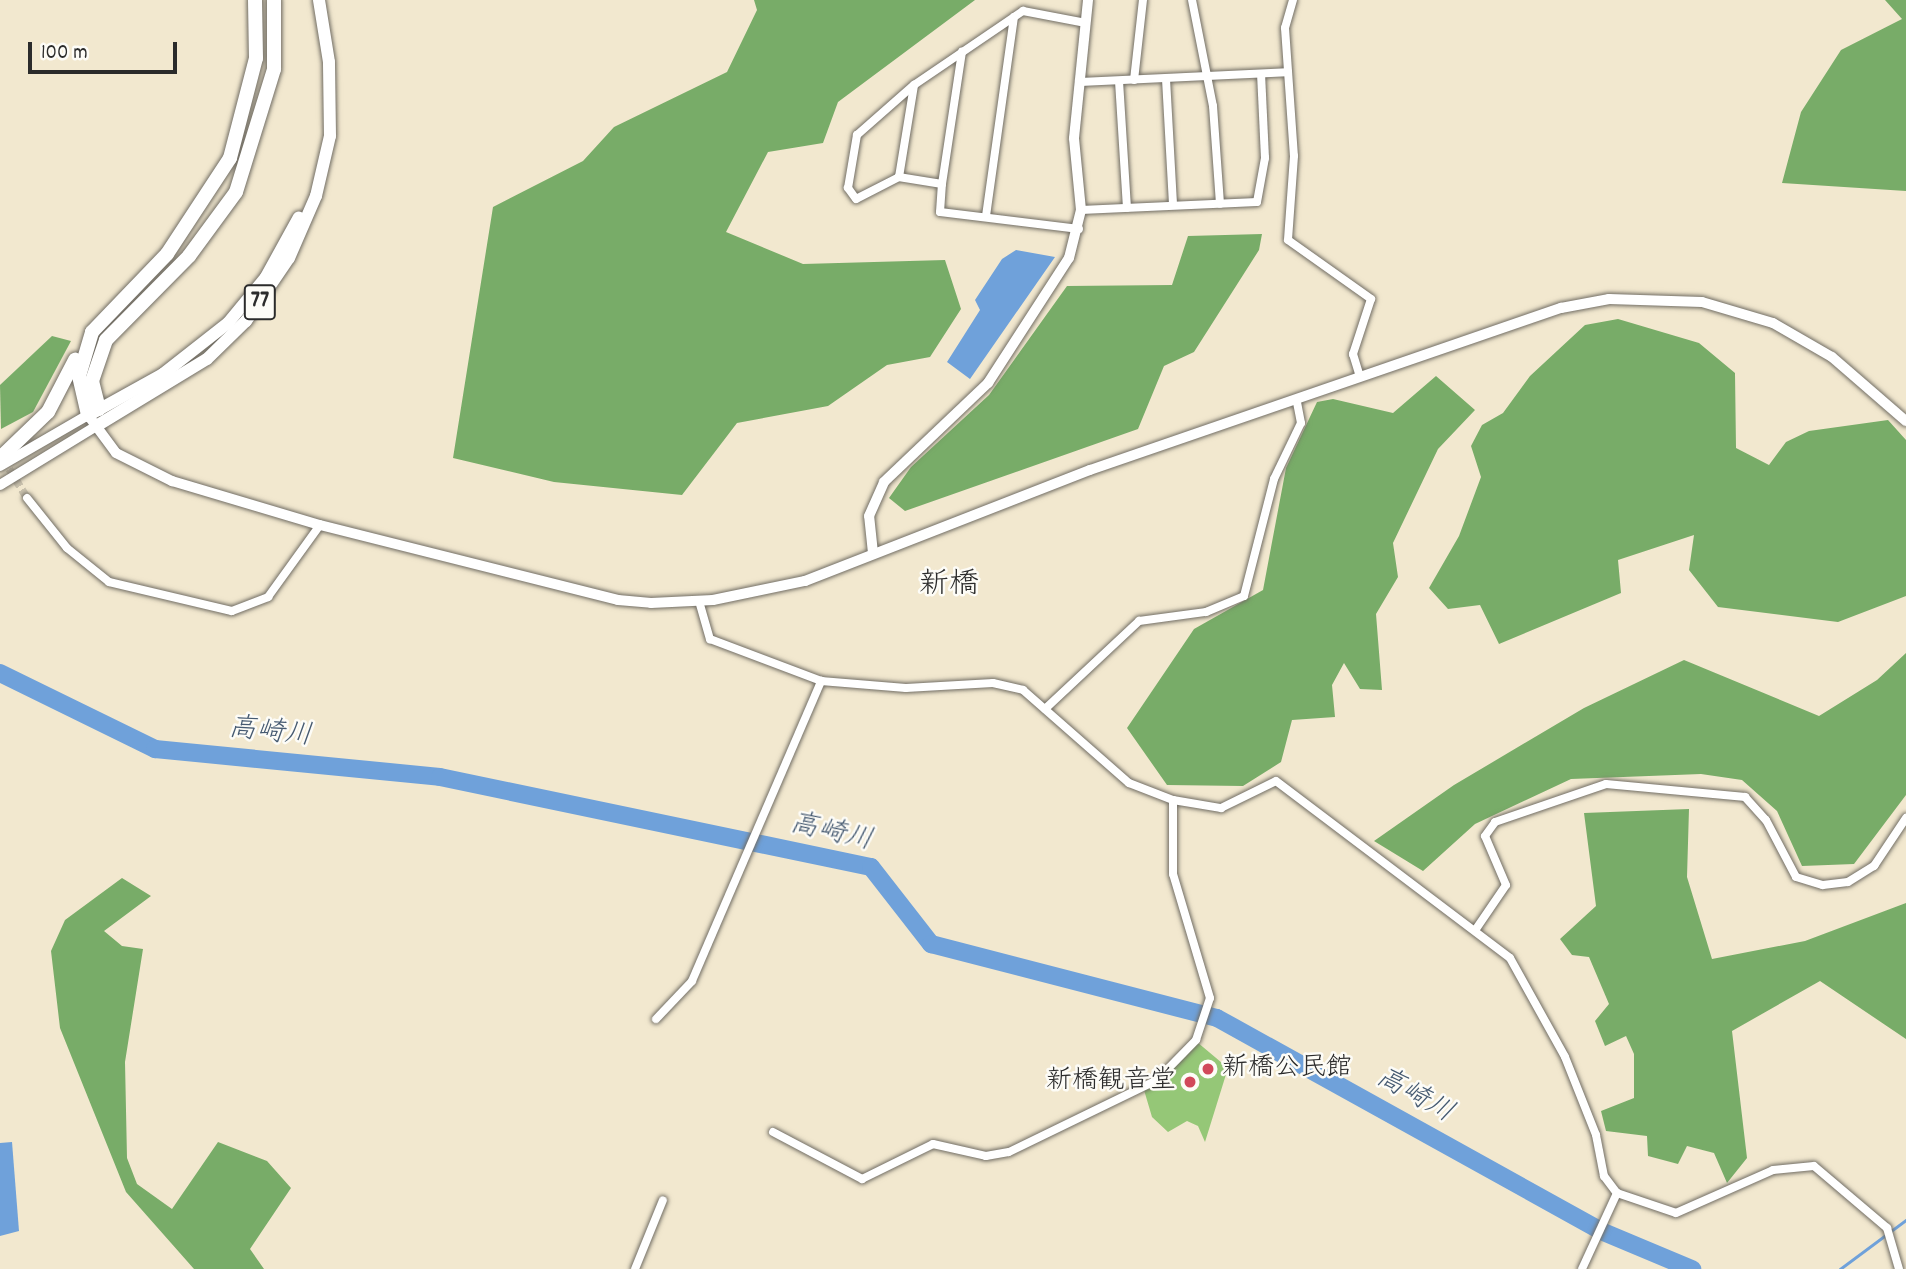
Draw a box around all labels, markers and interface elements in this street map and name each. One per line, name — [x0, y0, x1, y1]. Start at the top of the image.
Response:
scale bar — [32, 28, 180, 72]
text: 100 m — [41, 39, 88, 69]
road number: 77 — [243, 282, 278, 323]
district label: 新橋 — [919, 569, 979, 605]
water label: 高崎川 — [226, 713, 314, 755]
water label: 高崎川 — [786, 808, 876, 860]
place label: 新橋公民館 — [1222, 1053, 1352, 1085]
marker: 新橋公民館 — [1200, 1061, 1216, 1077]
water label: 高崎川 — [1369, 1062, 1459, 1132]
place label: 新橋観音堂 — [1046, 1066, 1176, 1098]
marker: 新橋観音堂 — [1182, 1074, 1198, 1090]

